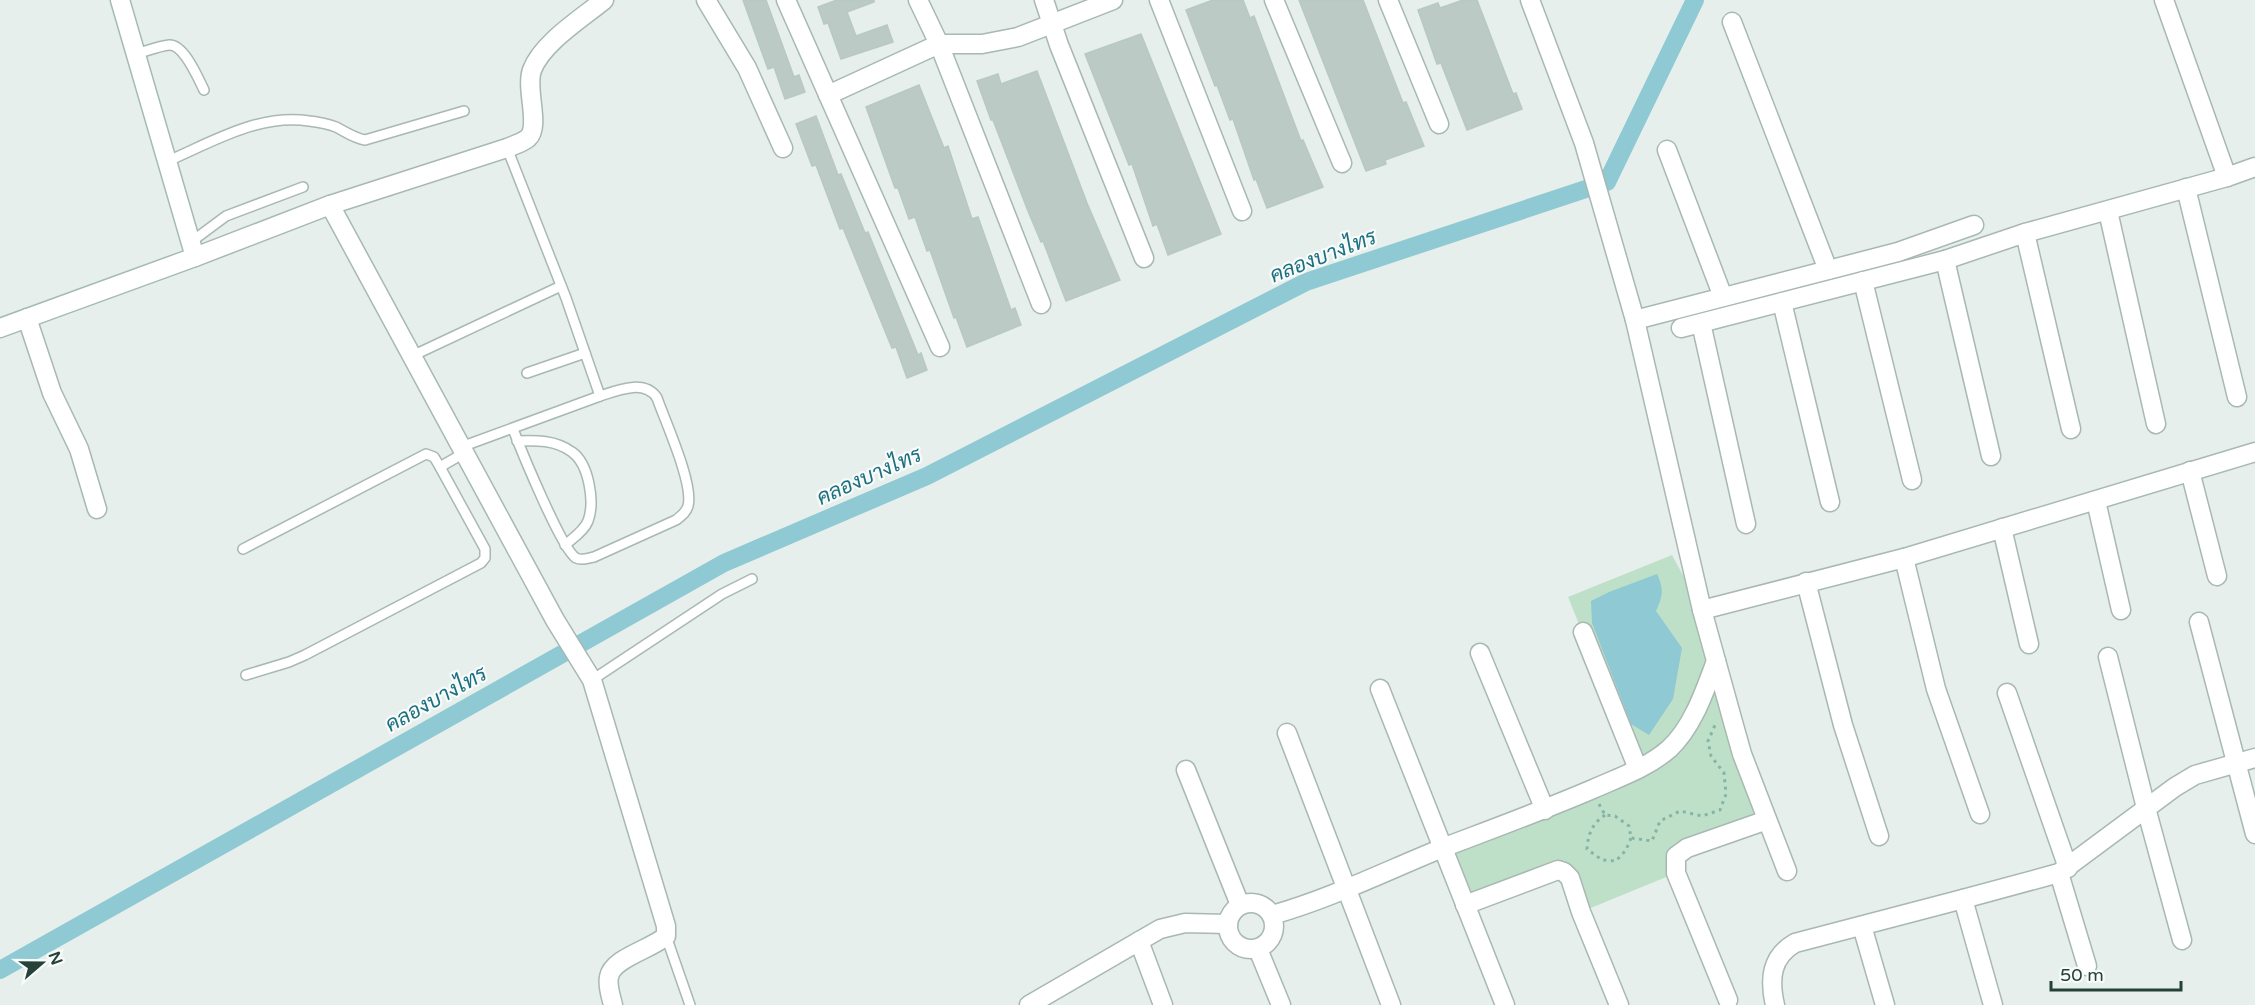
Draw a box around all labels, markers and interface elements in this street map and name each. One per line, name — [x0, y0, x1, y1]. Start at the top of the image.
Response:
water label: คลองบางไทร — [1266, 223, 1381, 288]
water label: คลองบางไทร — [812, 441, 926, 511]
water label: คลองบางไทร — [381, 660, 492, 738]
north arrow — [12, 933, 72, 993]
text: N — [44, 949, 67, 968]
scale bar — [2051, 954, 2182, 992]
text: 50 m — [2060, 964, 2104, 986]

